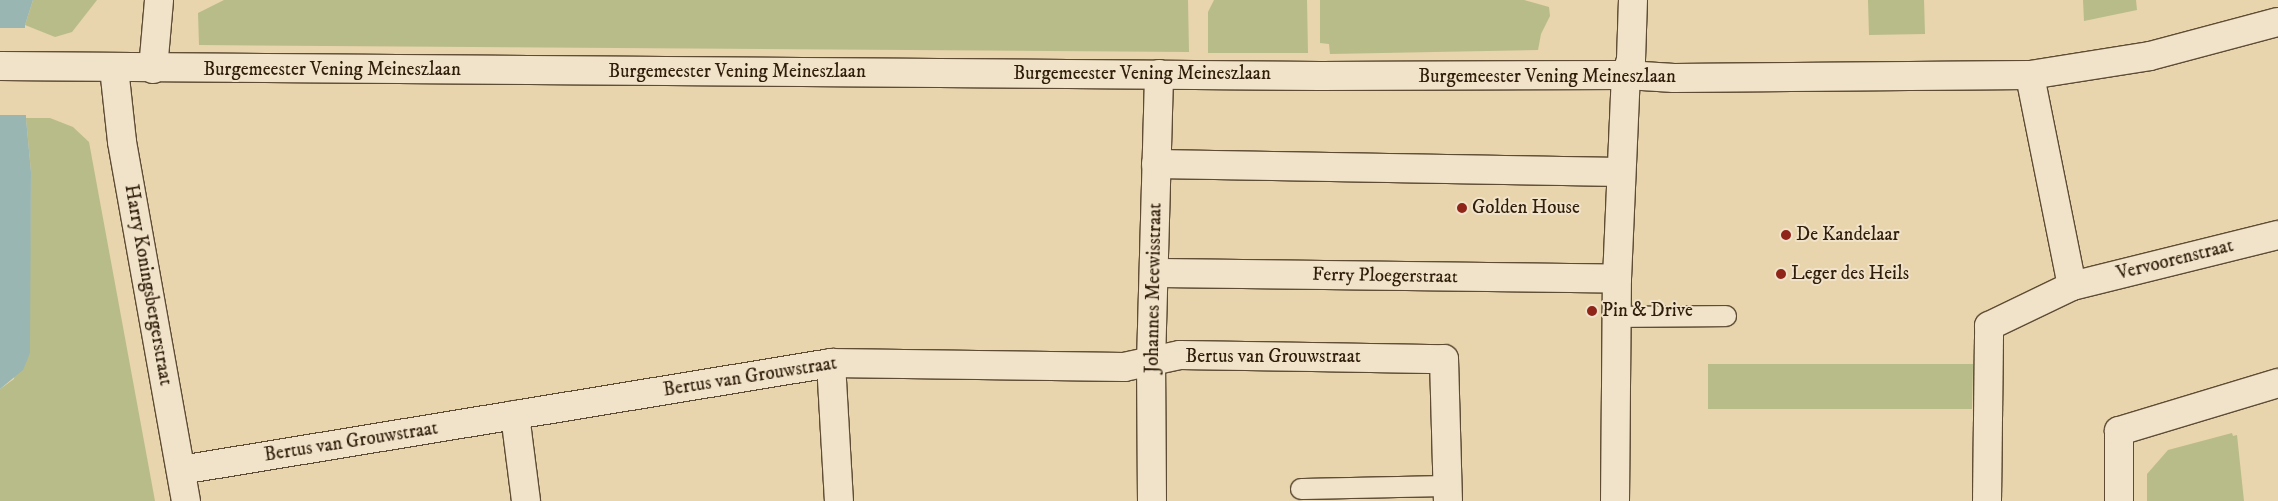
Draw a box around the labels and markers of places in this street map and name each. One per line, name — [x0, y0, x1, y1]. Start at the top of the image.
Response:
place label: Golden House — [1472, 197, 1580, 219]
marker: Golden House — [1456, 202, 1468, 214]
place label: De Kandelaar — [1796, 224, 1900, 246]
marker: De Kandelaar — [1780, 229, 1792, 241]
place label: Leger des Heils — [1791, 263, 1909, 285]
marker: Leger des Heils — [1775, 268, 1787, 280]
place label: Pin & Drive — [1602, 300, 1693, 322]
marker: Pin & Drive — [1586, 305, 1598, 317]

